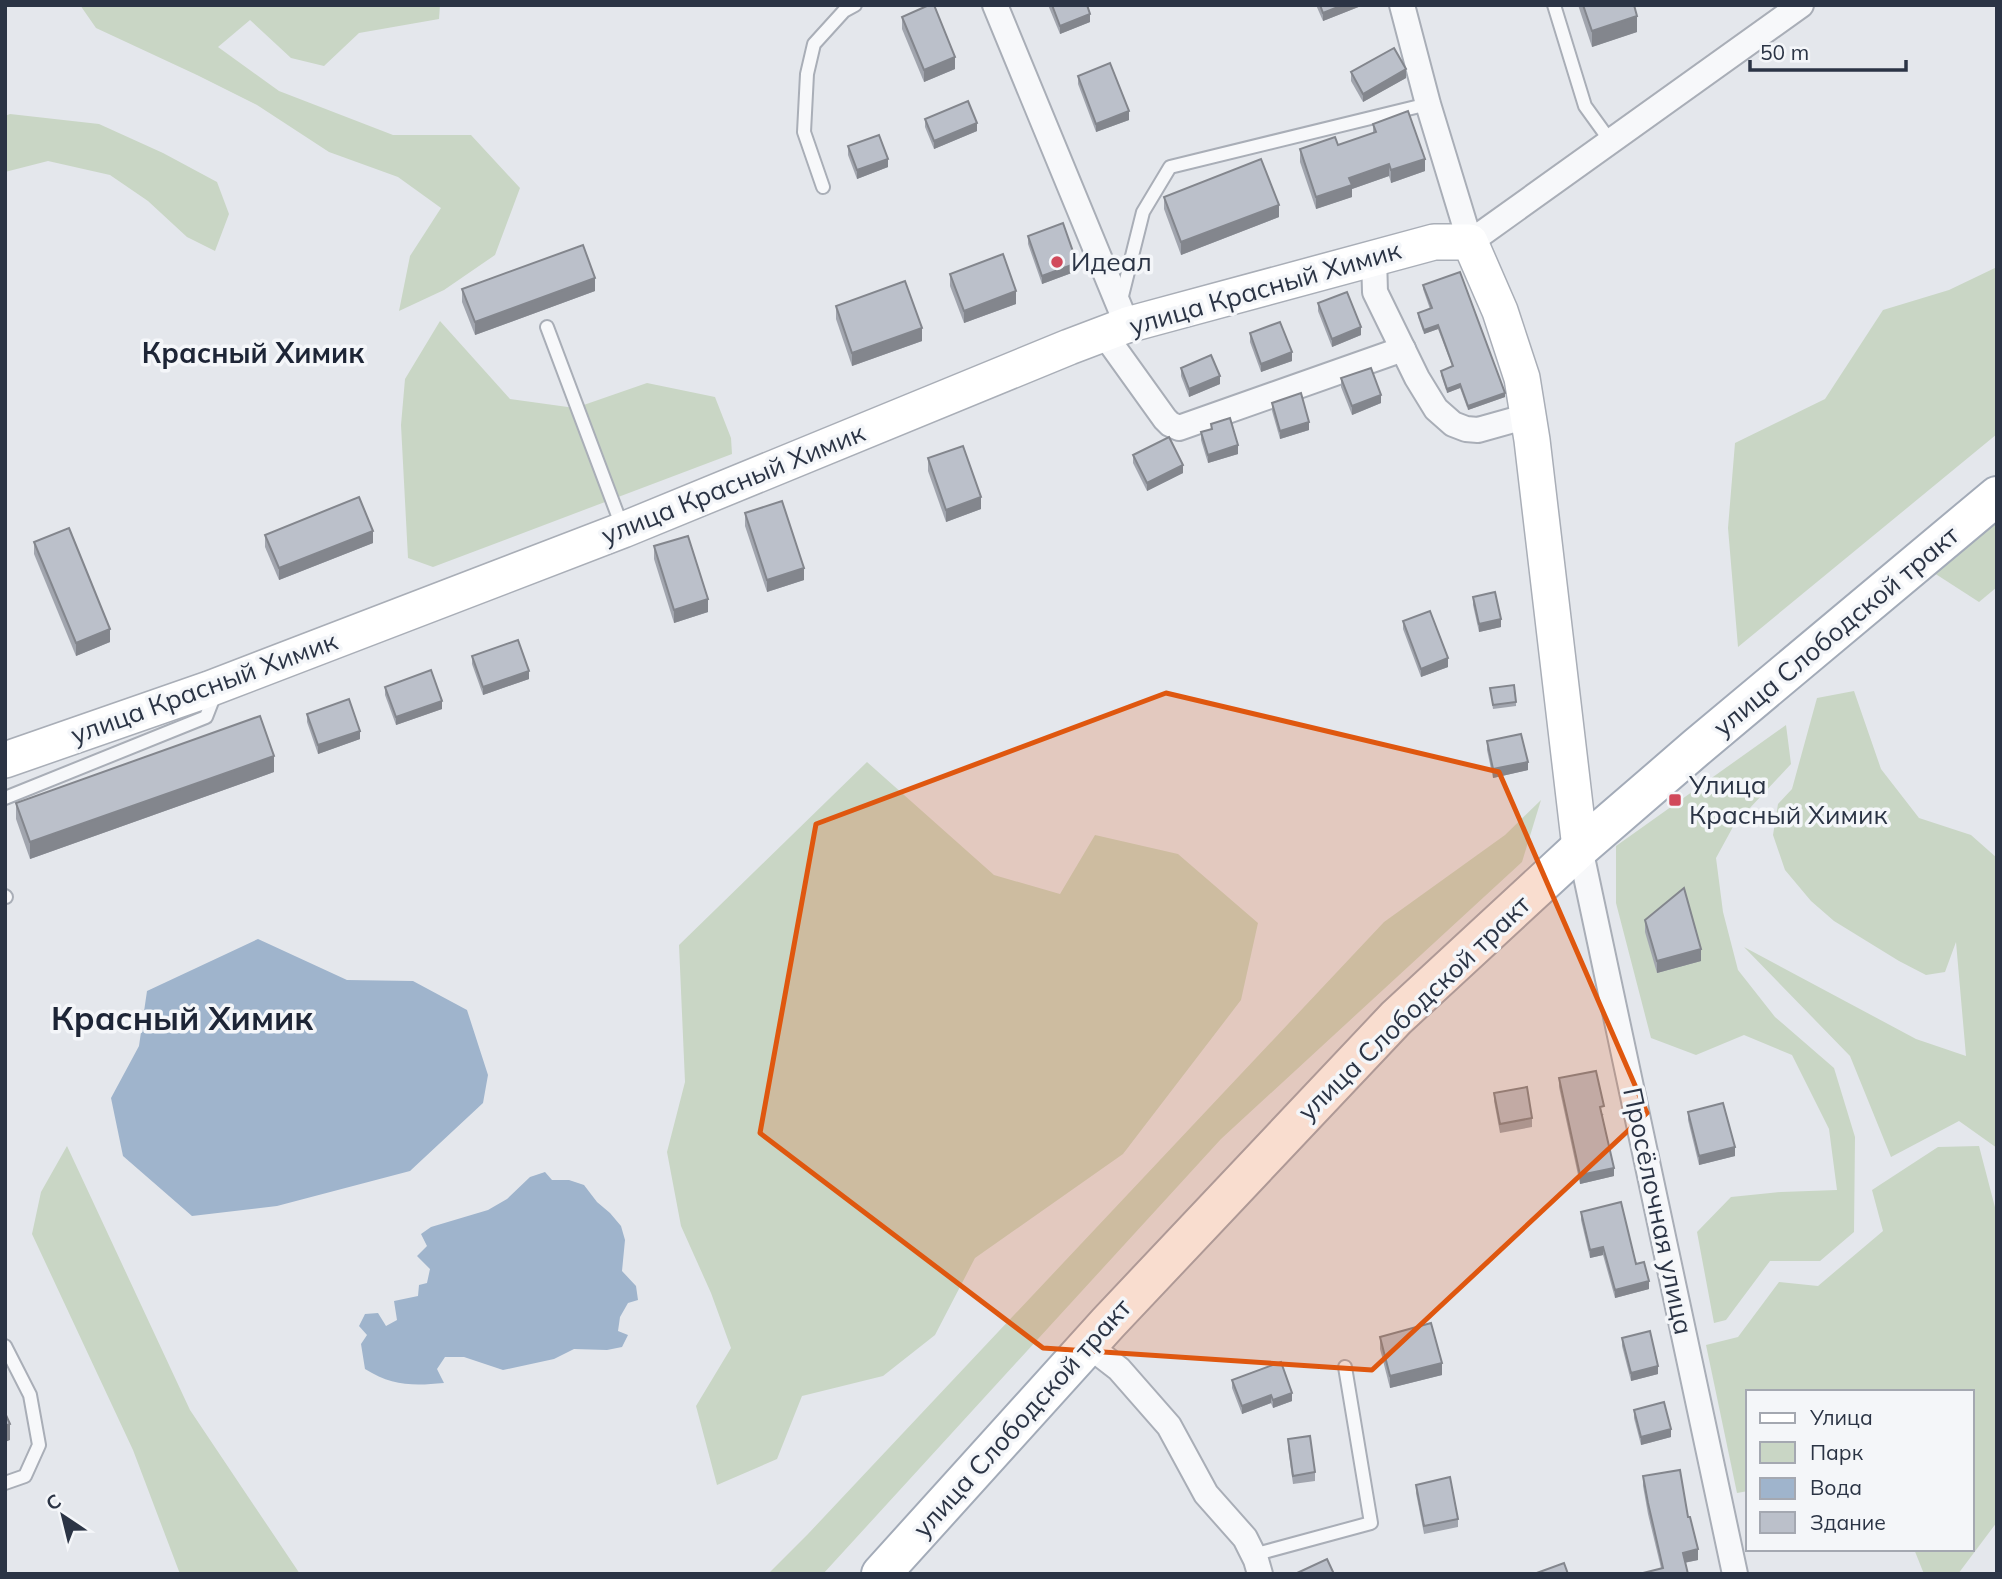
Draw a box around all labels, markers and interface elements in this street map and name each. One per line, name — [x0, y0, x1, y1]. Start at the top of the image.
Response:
scale bar — [1750, 28, 1906, 72]
text: 50 m — [1760, 39, 1809, 65]
street label: улица Красный Химик — [1125, 233, 1404, 342]
place label: Идеал — [1071, 245, 1152, 278]
marker: Идеал — [1049, 254, 1065, 270]
district label: Красный Химик — [142, 335, 365, 370]
street label: улица Красный Химик — [596, 416, 869, 551]
street label: улица Слободской тракт — [1706, 518, 1965, 743]
street label: улица Красный Химик — [66, 624, 342, 751]
place label: Улица Красный Химик — [1688, 768, 1887, 831]
marker: Улица Красный Химик — [1667, 792, 1683, 808]
street label: улица Слободской тракт — [1290, 888, 1537, 1127]
district label: Красный Химик — [51, 997, 313, 1038]
street label: Просёлочная улица — [1616, 1084, 1701, 1337]
street label: улица Слободской тракт — [905, 1291, 1138, 1544]
legend — [1746, 1390, 1974, 1551]
text: Улица — [1809, 1404, 1873, 1430]
text: Парк — [1810, 1439, 1864, 1465]
text: Вода — [1810, 1474, 1862, 1500]
north arrow — [28, 1481, 98, 1551]
text: С — [41, 1489, 65, 1516]
text: Здание — [1810, 1509, 1886, 1535]

